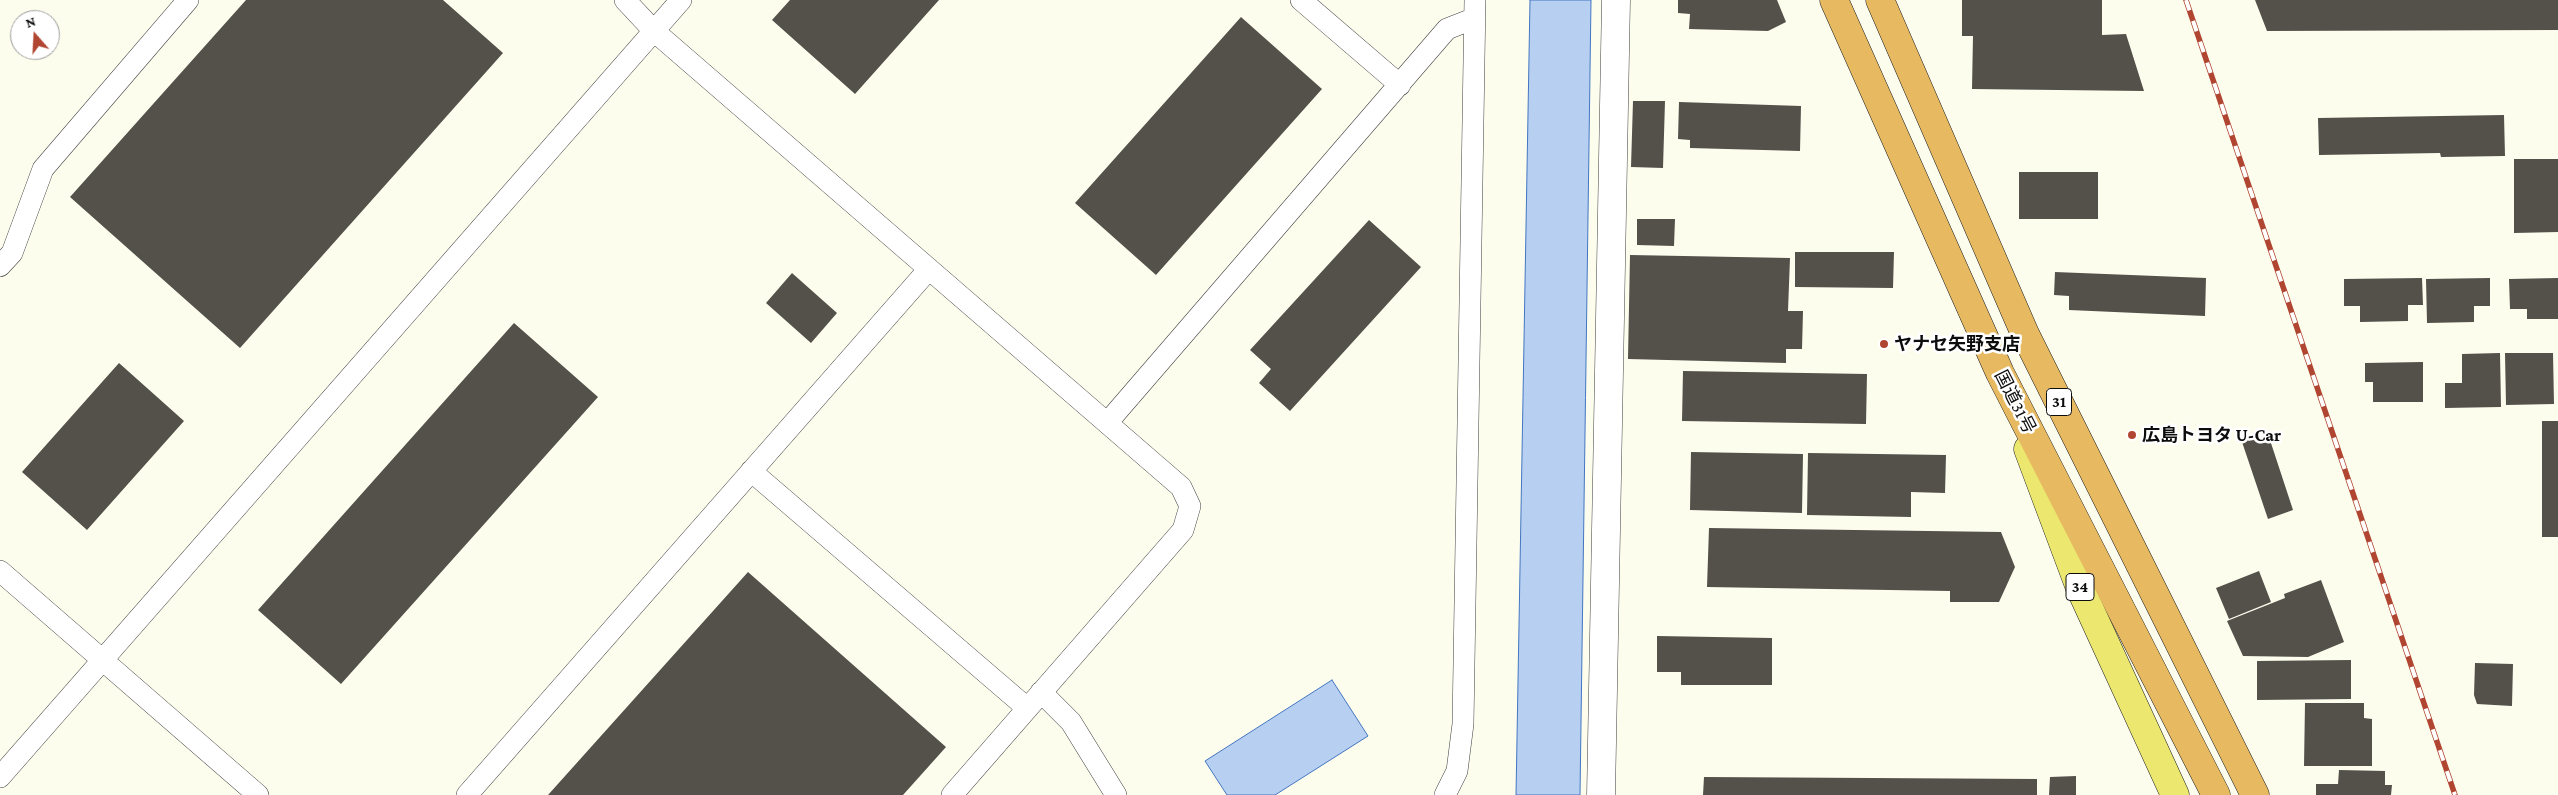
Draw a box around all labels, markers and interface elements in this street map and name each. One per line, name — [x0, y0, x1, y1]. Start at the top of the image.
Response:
north arrow — [10, 10, 60, 60]
text: N — [23, 13, 38, 31]
place label: ヤナセ矢野支店 — [1894, 333, 2020, 355]
marker: ヤナセ矢野支店 — [1878, 338, 1890, 350]
street label: 国道31号 — [1990, 367, 2040, 437]
road number: 31 — [2046, 388, 2072, 416]
place label: 広島トヨタ U-Car — [2142, 424, 2281, 446]
marker: 広島トヨタ U-Car — [2126, 429, 2138, 441]
road number: 34 — [2066, 574, 2094, 600]

